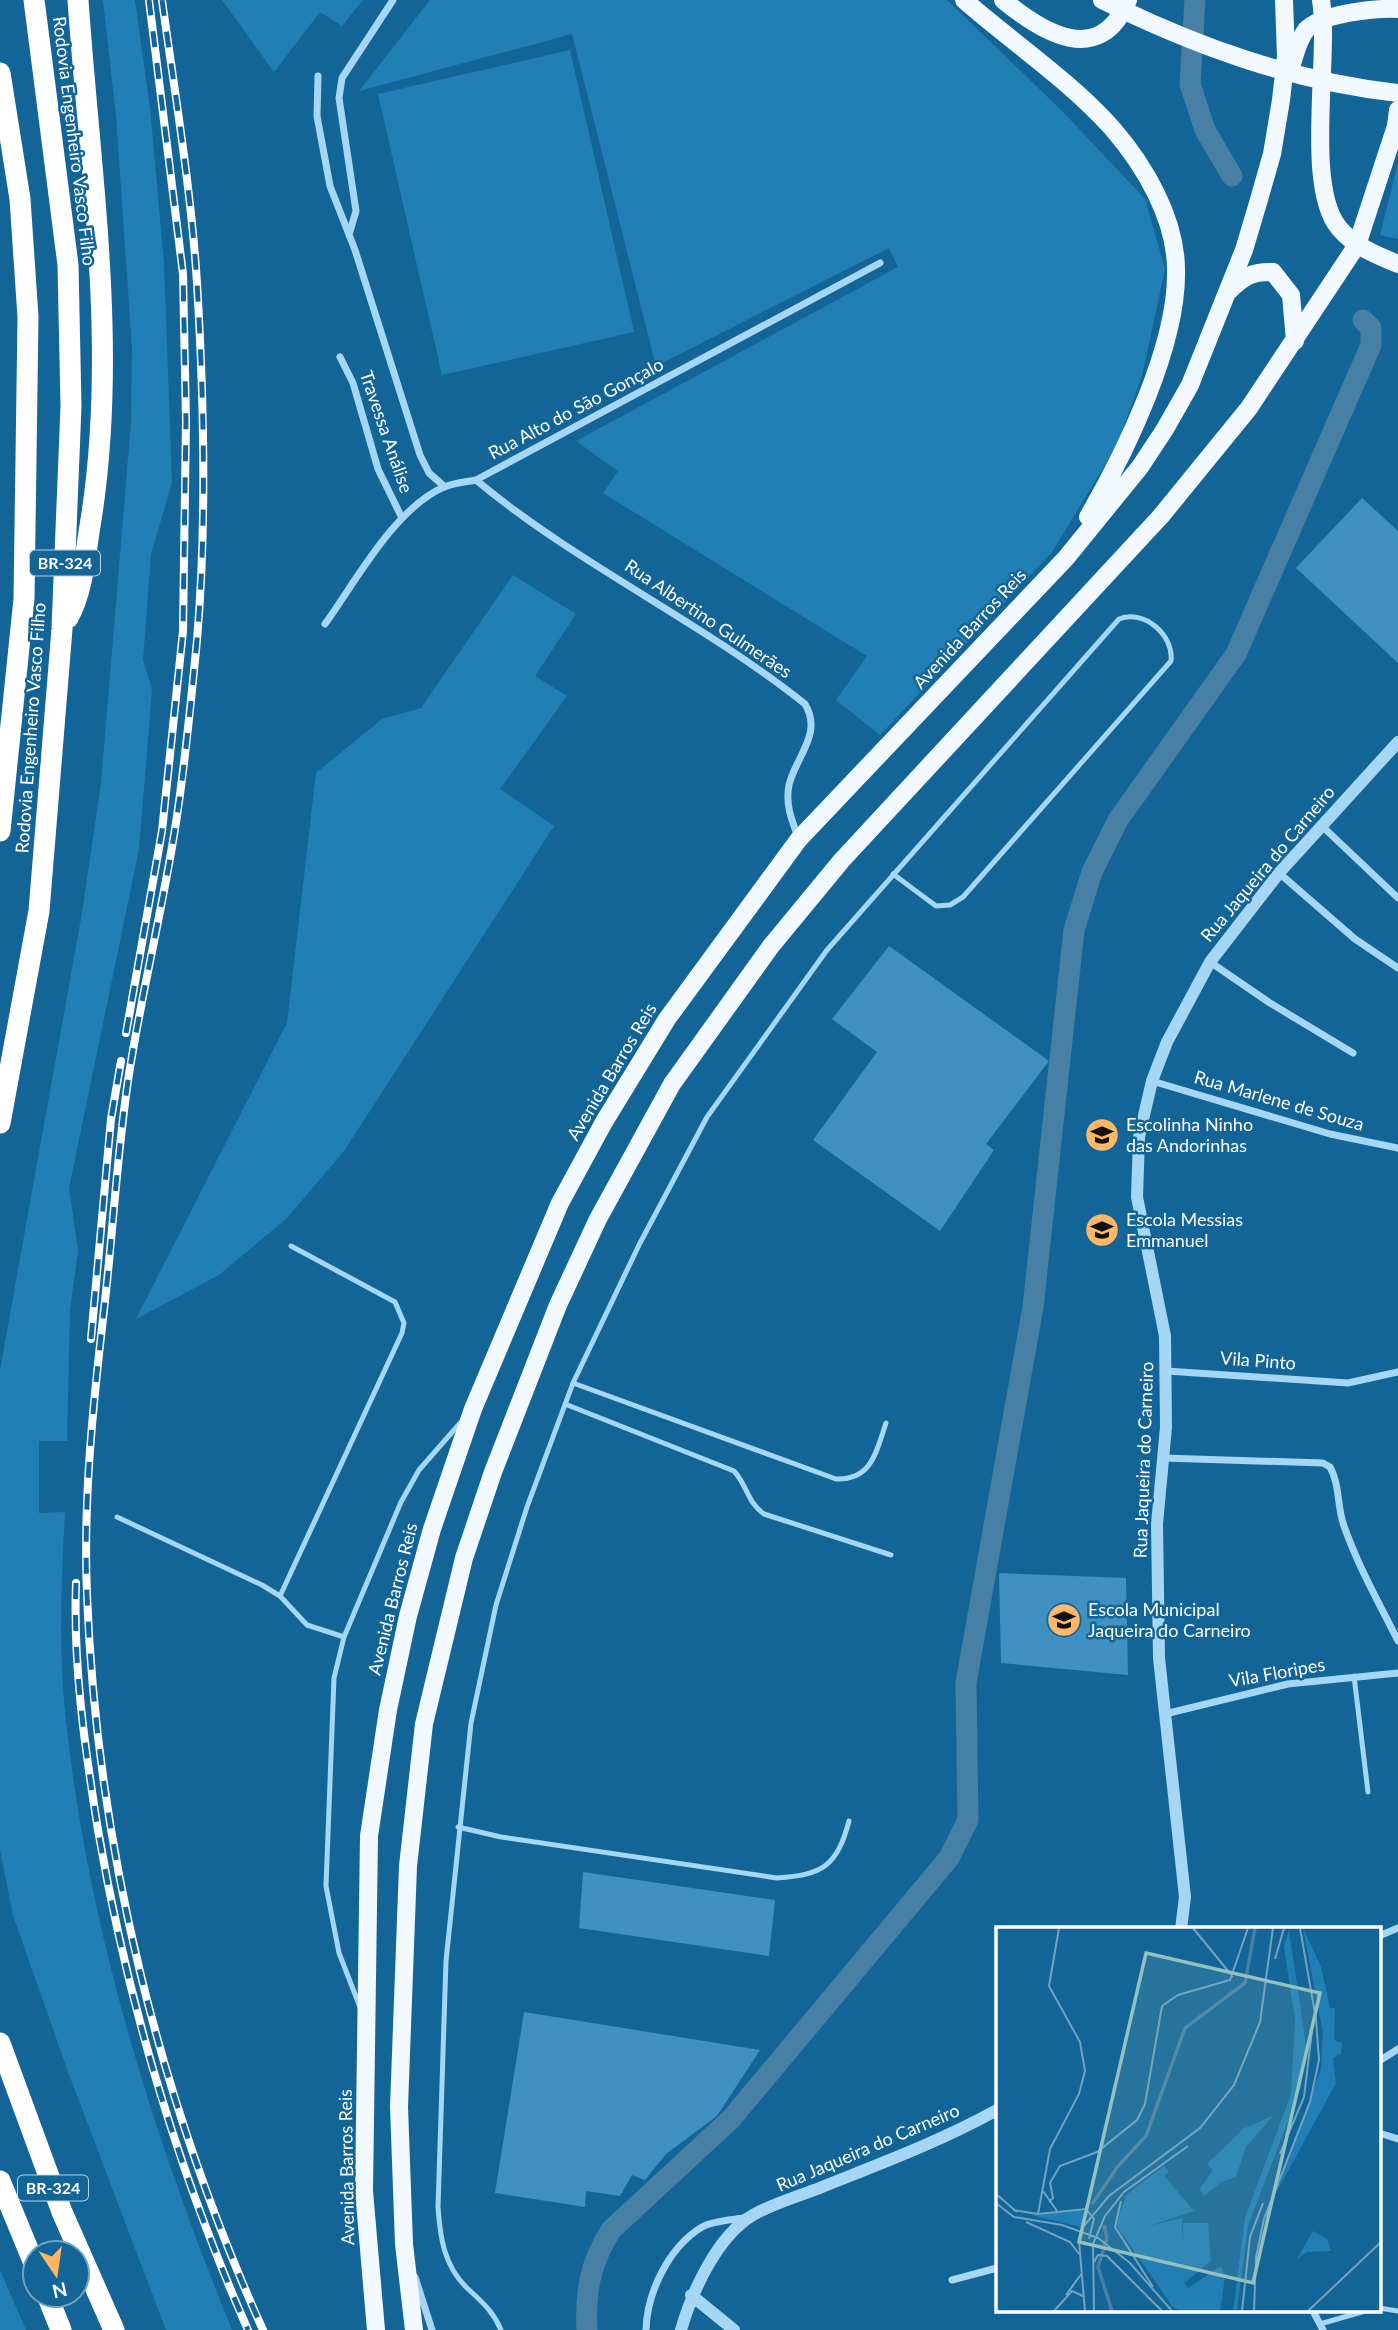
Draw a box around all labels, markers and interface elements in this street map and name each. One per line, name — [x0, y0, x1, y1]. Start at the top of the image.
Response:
street label: Rodovia Engenheiro Vasco Filho — [49, 15, 101, 267]
street label: Rua Alto do São Gonçalo — [484, 353, 667, 464]
street label: Travessa Análise — [356, 368, 418, 496]
road number: BR-324 — [30, 550, 100, 576]
street label: Rua Albertino Gulmerães — [621, 554, 796, 682]
street label: Avenida Barros Reis — [908, 564, 1031, 693]
street label: Rodovia Engenheiro Vasco Filho — [10, 602, 50, 854]
street label: Rua Jaqueira do Carneiro — [1196, 781, 1339, 946]
street label: Avenida Barros Reis — [562, 999, 661, 1144]
street label: Rua Marlene de Souza — [1192, 1065, 1367, 1135]
place label: Escolinha Ninho das Andorinhas — [1126, 1113, 1253, 1156]
school or university icon: Escolinha Ninho das Andorinhas — [1083, 1116, 1121, 1154]
place label: Escola Messias Emmanuel — [1126, 1208, 1243, 1251]
school or university icon: Escola Messias Emmanuel — [1083, 1211, 1121, 1249]
street label: Vila Pinto — [1219, 1346, 1297, 1374]
street label: Rua Jaqueira do Carneiro — [1129, 1361, 1157, 1559]
street label: Avenida Barros Reis — [362, 1520, 422, 1677]
place label: Escola Municipal Jaqueira do Carneiro — [1088, 1598, 1251, 1641]
school or university icon: Escola Municipal Jaqueira do Carneiro — [1045, 1601, 1083, 1639]
street label: Vila Floripes — [1227, 1653, 1327, 1691]
inset map — [996, 1927, 1380, 2312]
street label: Avenida Barros Reis — [334, 2089, 358, 2245]
street label: Rua Jaqueira do Carneiro — [773, 2099, 962, 2196]
road number: BR-324 — [18, 2176, 88, 2200]
north arrow — [21, 2239, 91, 2309]
text: N — [50, 2278, 70, 2304]

